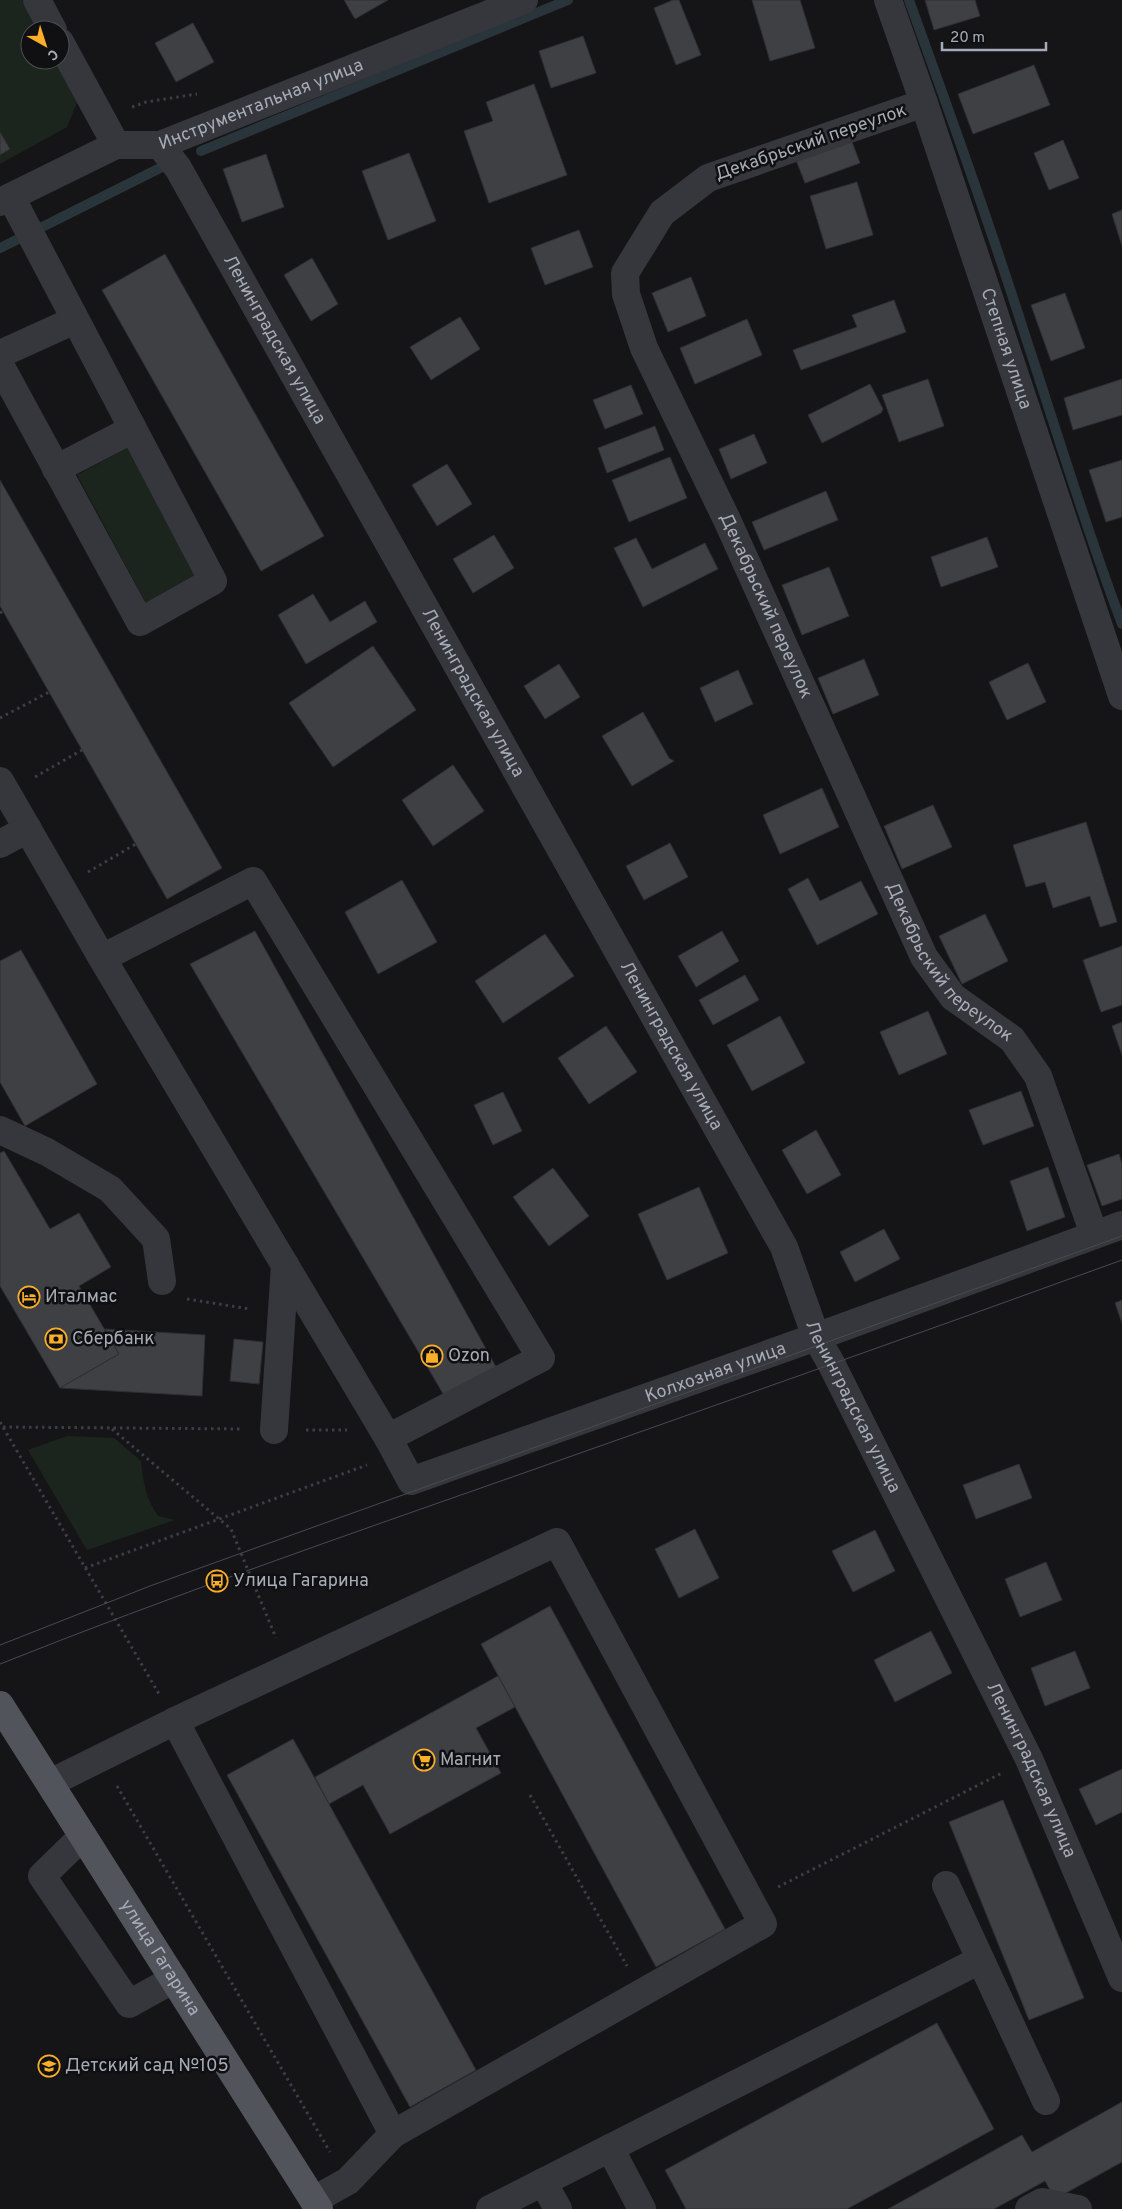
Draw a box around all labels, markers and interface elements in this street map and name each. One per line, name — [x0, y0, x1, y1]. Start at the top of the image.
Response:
north arrow — [20, 20, 70, 70]
scale bar — [942, 20, 1046, 52]
text: 20 m — [950, 29, 985, 48]
text: С — [43, 45, 61, 63]
street label: Инструментальная улица — [155, 54, 367, 156]
street label: Декабрьский переулок — [712, 99, 910, 187]
street label: Ленинградская улица — [218, 251, 331, 428]
street label: Степная улица — [975, 285, 1037, 412]
street label: Декабрьский переулок — [714, 509, 818, 702]
street label: Ленинградская улица — [416, 604, 529, 781]
street label: Декабрьский переулок — [880, 879, 1018, 1048]
street label: Ленинградская улица — [614, 957, 728, 1135]
hotel icon: Италмас — [17, 1285, 41, 1309]
place label: Италмас — [45, 1286, 118, 1309]
street label: Ленинградская улица — [800, 1318, 906, 1497]
bank icon: Сбербанк — [44, 1327, 68, 1351]
place label: Сбербанк — [72, 1328, 155, 1351]
street label: Колхозная улица — [642, 1337, 789, 1408]
shop icon: Ozon — [420, 1344, 444, 1368]
place label: Ozon — [448, 1345, 490, 1368]
bus stop icon: Улица Гагарина — [205, 1569, 229, 1593]
place label: Улица Гагарина — [233, 1570, 369, 1593]
street label: Ленинградская улица — [981, 1678, 1081, 1861]
supermarket icon: Магнит — [412, 1748, 436, 1772]
place label: Магнит — [440, 1749, 501, 1772]
street label: улица Гагарина — [115, 1895, 205, 2020]
school or university icon: Детский сад №105 — [37, 2054, 61, 2078]
place label: Детский сад №105 — [65, 2055, 229, 2078]

